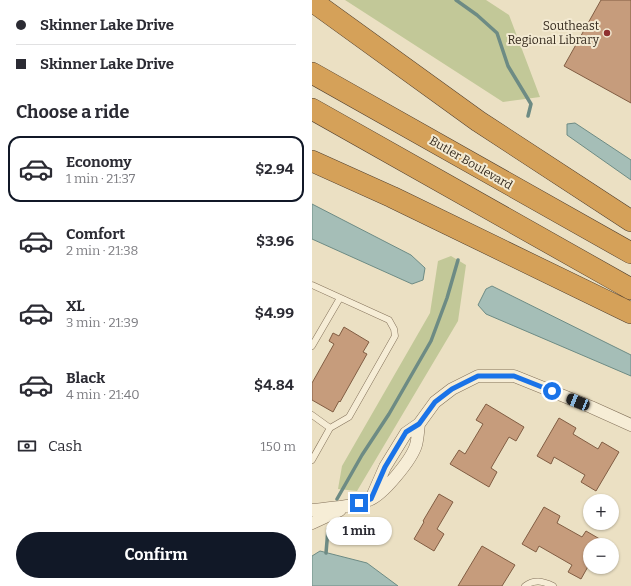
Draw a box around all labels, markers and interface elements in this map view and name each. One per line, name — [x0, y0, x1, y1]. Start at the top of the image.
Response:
text: Skinner Lake Drive — [40, 16, 174, 34]
place label: Southeast Regional Library — [507, 19, 600, 47]
marker: Southeast Regional Library — [602, 28, 612, 38]
text: Skinner Lake Drive — [40, 55, 174, 73]
text: Choose a ride — [16, 101, 129, 123]
street label: Butler Boulevard — [427, 134, 515, 192]
icon: car — [18, 151, 54, 187]
text: Economy — [66, 153, 132, 171]
text: $2.94 — [255, 160, 294, 178]
text: 1 min · 21:37 — [66, 171, 135, 186]
icon: car — [18, 223, 54, 259]
text: Comfort — [66, 225, 125, 243]
text: $3.96 — [256, 232, 294, 250]
text: 2 min · 21:38 — [66, 243, 138, 258]
icon: car — [18, 295, 54, 331]
text: XL — [66, 297, 85, 315]
text: $4.99 — [255, 304, 294, 322]
text: 3 min · 21:39 — [66, 315, 139, 330]
icon: car — [18, 367, 54, 403]
text: Black — [66, 369, 105, 387]
text: $4.84 — [254, 376, 294, 394]
route start — [543, 382, 561, 400]
text: 4 min · 21:40 — [66, 387, 140, 402]
car — [565, 392, 591, 412]
icon: cash — [16, 435, 38, 457]
text: Cash — [48, 437, 82, 455]
text: 150 m — [260, 439, 296, 454]
route end — [350, 494, 368, 512]
map controls — [583, 494, 619, 574]
button: + — [583, 494, 619, 530]
callout: 1 min — [326, 517, 392, 545]
text: 1 min — [343, 523, 375, 538]
button: Confirm — [16, 532, 296, 578]
button: − — [583, 538, 619, 574]

